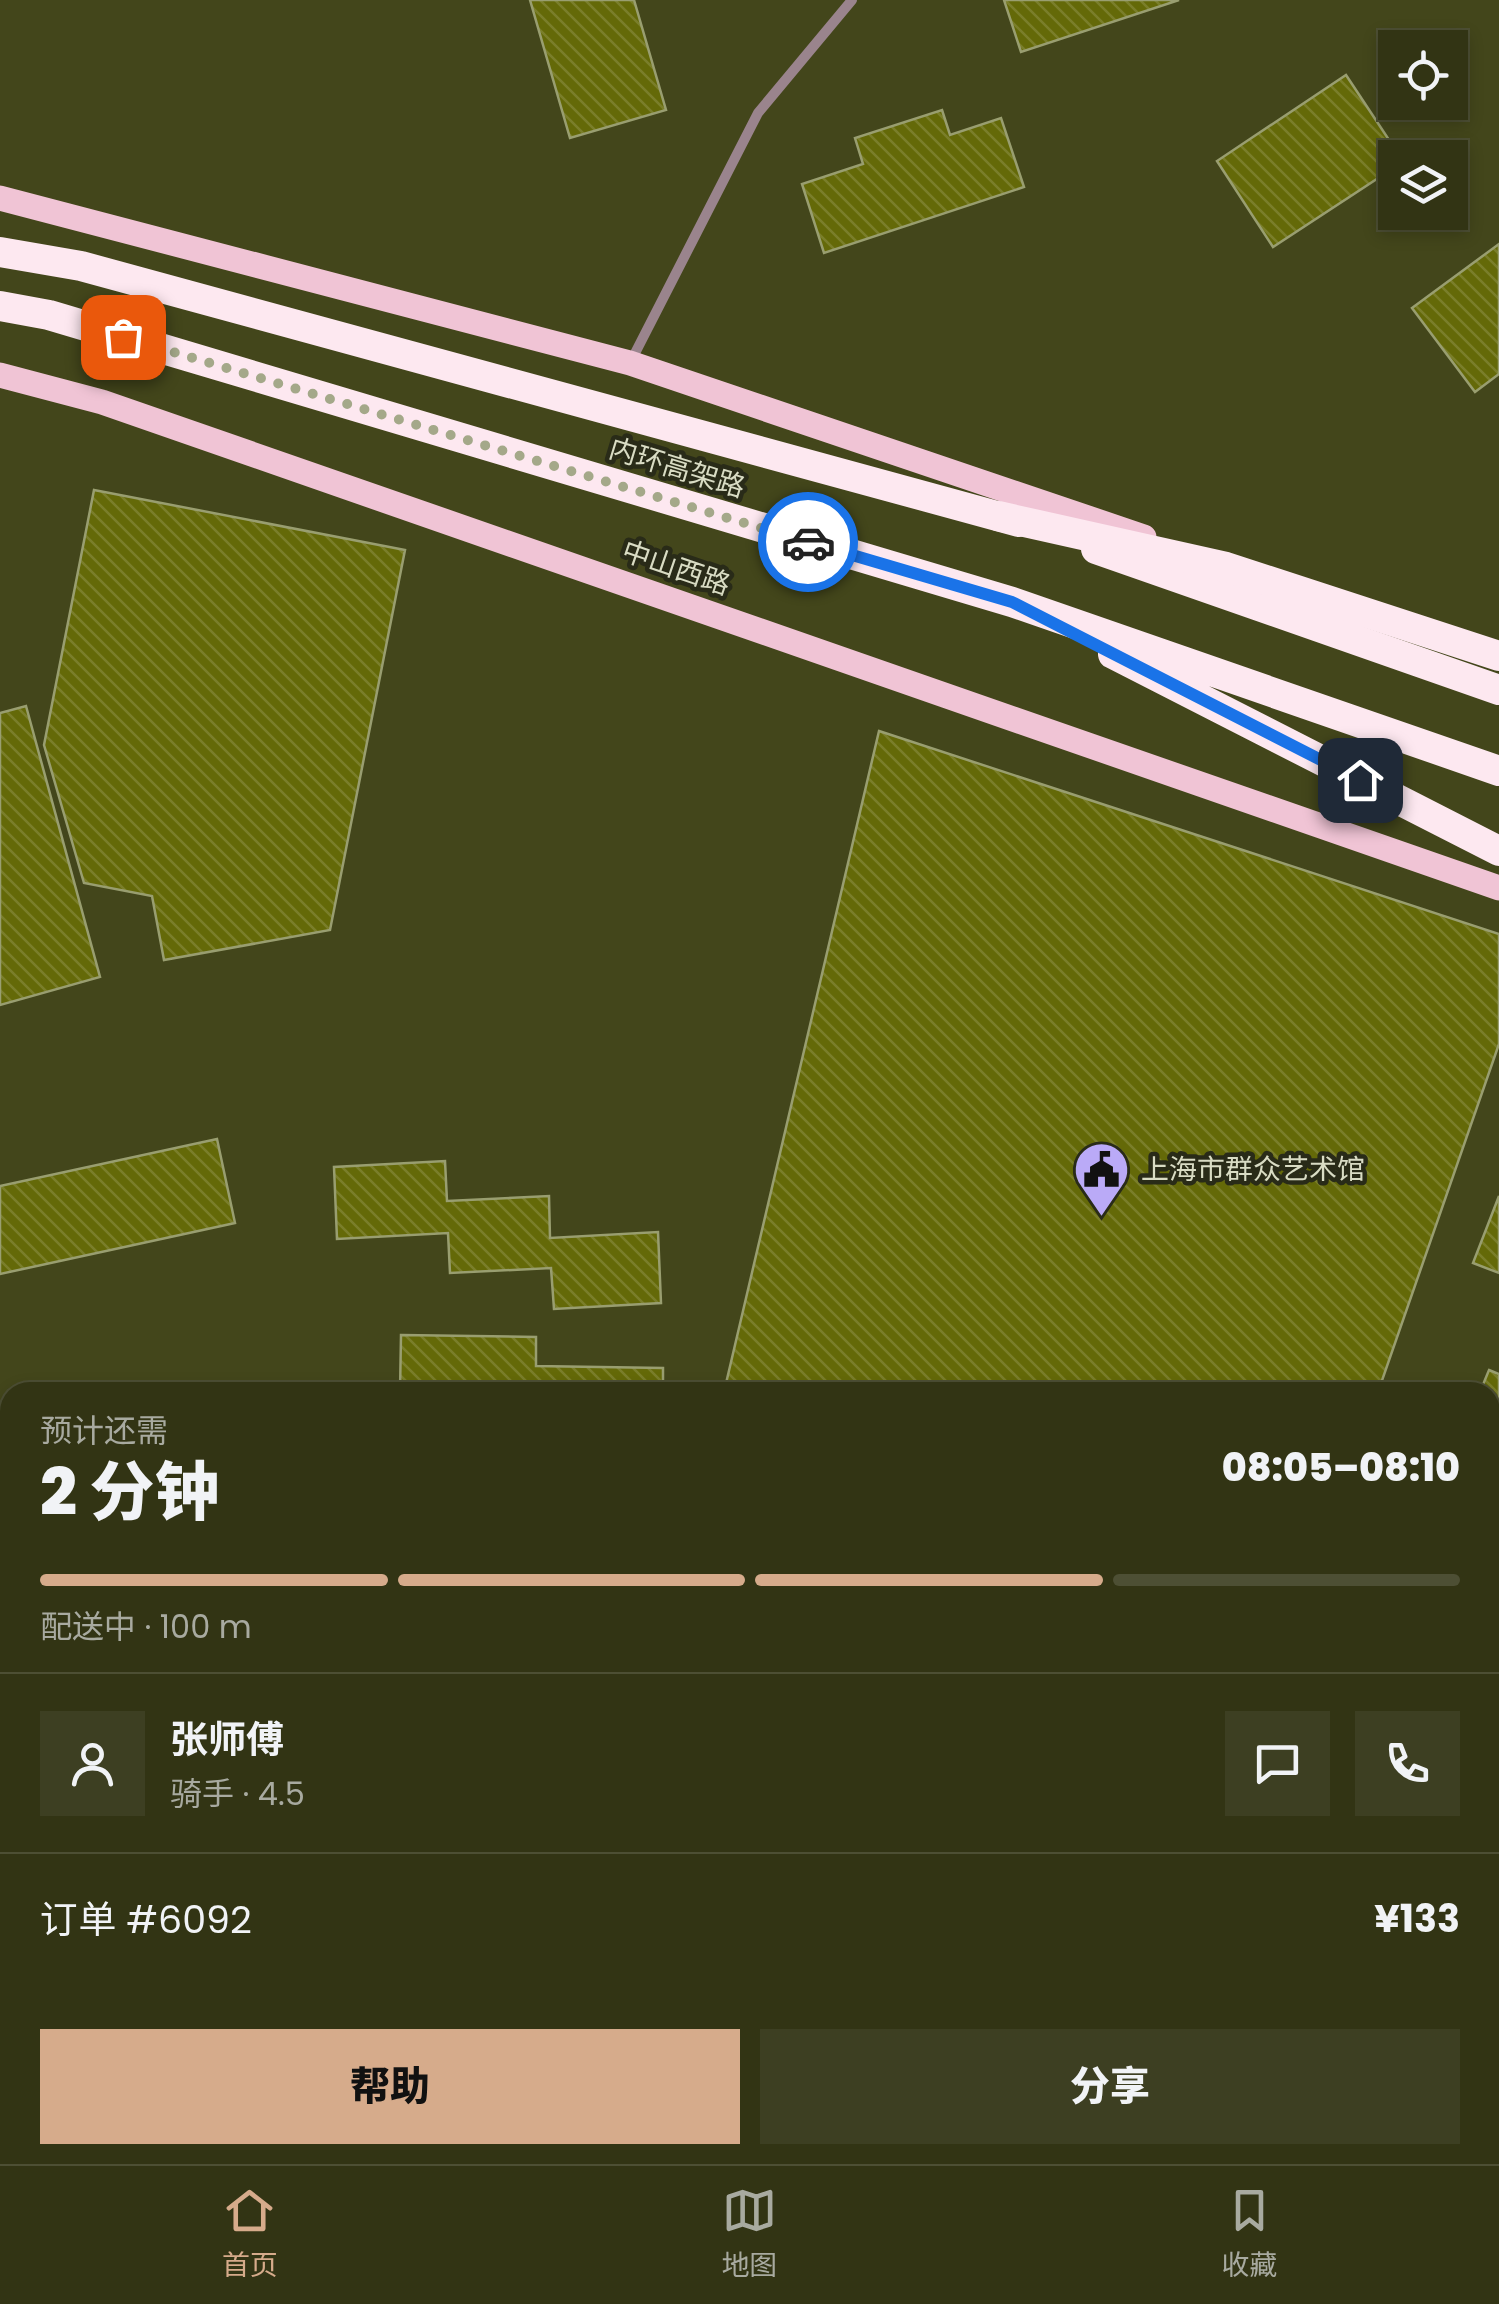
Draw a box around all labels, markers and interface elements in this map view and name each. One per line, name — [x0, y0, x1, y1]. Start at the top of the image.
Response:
map controls — [1378, 30, 1468, 230]
button: locate — [1378, 30, 1468, 120]
button: layers — [1378, 140, 1468, 230]
pin — [81, 295, 166, 380]
icon: bag — [96, 310, 151, 365]
street label: 内环高架路 — [604, 429, 750, 507]
courier — [758, 492, 858, 592]
icon: car — [781, 515, 836, 570]
street label: 中山西路 — [617, 531, 735, 605]
pin — [1318, 738, 1403, 823]
icon: home — [1333, 753, 1388, 808]
public building icon: 上海市群众艺术馆 — [1072, 1139, 1132, 1218]
place label: 上海市群众艺术馆 — [1141, 1150, 1365, 1189]
text: 预计还需 — [40, 1408, 168, 1453]
text: 08:05–08:10 — [1222, 1441, 1460, 1494]
text: 2 分钟 — [40, 1447, 219, 1538]
text: 配送中 · 100 m — [40, 1604, 252, 1649]
button: person — [40, 1711, 145, 1816]
button: chat — [1225, 1711, 1330, 1816]
button: phone — [1355, 1711, 1460, 1816]
text: 张师傅 — [170, 1713, 284, 1766]
text: 骑手 · 4.5 — [170, 1771, 305, 1816]
text: ¥133 — [1374, 1892, 1460, 1945]
text: 订单 #6092 — [40, 1893, 252, 1946]
button: 帮助 — [40, 2029, 740, 2144]
button: 分享 — [760, 2029, 1460, 2144]
tab: 首页 — [222, 2183, 278, 2287]
tab: 地图 — [721, 2183, 777, 2287]
tab: 收藏 — [1221, 2183, 1277, 2287]

